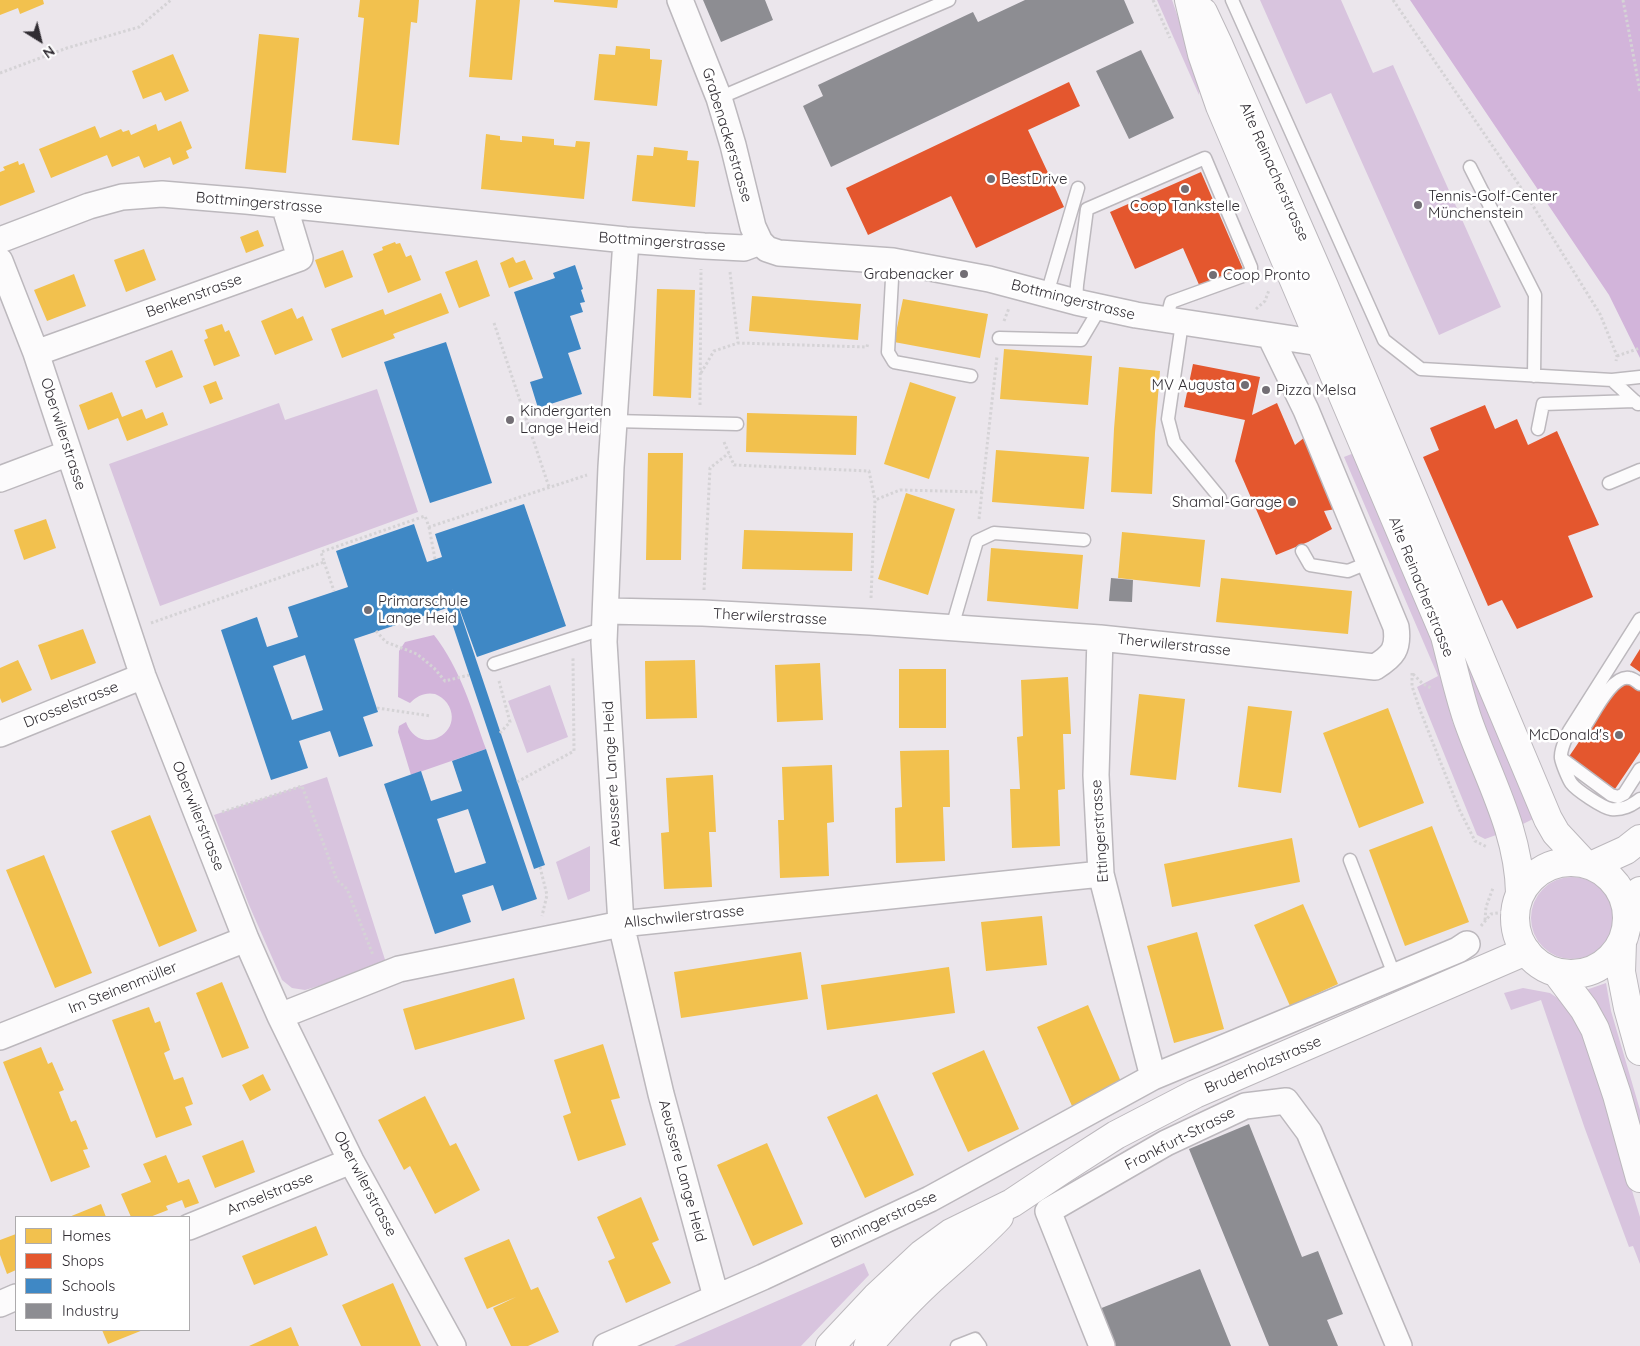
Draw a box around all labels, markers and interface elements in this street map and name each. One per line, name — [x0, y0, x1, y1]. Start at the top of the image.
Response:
north arrow — [15, 15, 65, 65]
text: N — [39, 42, 58, 62]
street label: Grabenackerstrasse — [698, 66, 756, 204]
street label: Alte Reinacherstrasse — [1235, 100, 1313, 244]
place label: BestDrive — [1001, 170, 1067, 188]
marker: BestDrive — [985, 173, 997, 185]
marker: Coop Tankstelle — [1179, 183, 1191, 195]
place label: Tennis-Golf-Center Münchenstein — [1428, 187, 1558, 222]
street label: Bottmingerstrasse — [195, 188, 323, 218]
place label: Coop Tankstelle — [1130, 197, 1240, 215]
marker: Tennis-Golf-Center Münchenstein — [1412, 199, 1424, 211]
street label: Bottmingerstrasse — [598, 229, 726, 255]
place label: Grabenacker — [864, 265, 954, 283]
place label: Coop Pronto — [1223, 266, 1310, 284]
marker: Grabenacker — [958, 268, 970, 280]
marker: Coop Pronto — [1207, 269, 1219, 281]
street label: Benkenstrasse — [143, 270, 245, 322]
street label: Bottmingerstrasse — [1009, 276, 1137, 324]
street label: Oberwilerstrasse — [36, 376, 90, 492]
place label: MV Augusta — [1152, 376, 1235, 394]
marker: MV Augusta — [1239, 379, 1251, 391]
place label: Pizza Melsa — [1276, 381, 1356, 399]
marker: Pizza Melsa — [1260, 384, 1272, 396]
place label: Kindergarten Lange Heid — [520, 402, 611, 437]
marker: Kindergarten Lange Heid — [504, 414, 516, 426]
place label: Shamal-Garage — [1172, 493, 1282, 511]
marker: Shamal-Garage — [1286, 496, 1298, 508]
street label: Alte Reinacherstrasse — [1385, 514, 1457, 660]
place label: Primarschule Lange Heid — [378, 592, 468, 627]
marker: Primarschule Lange Heid — [362, 604, 374, 616]
street label: Therwilerstrasse — [713, 605, 827, 629]
street label: Therwilerstrasse — [1116, 630, 1232, 660]
street label: Drosselstrasse — [21, 678, 121, 732]
street label: Aeussere Lange Heid — [599, 701, 625, 847]
place label: McDonald's — [1529, 726, 1609, 744]
marker: McDonald's — [1613, 729, 1625, 741]
street label: Oberwilerstrasse — [168, 758, 228, 874]
street label: Ettingerstrasse — [1087, 779, 1113, 883]
street label: Allschwilerstrasse — [623, 902, 745, 932]
street label: Im Steinenmüller — [66, 958, 180, 1018]
street label: Bruderholzstrasse — [1202, 1032, 1324, 1098]
street label: Aeussere Lange Heid — [654, 1098, 710, 1244]
street label: Frankfurt-Strasse — [1122, 1103, 1238, 1175]
street label: Oberwilerstrasse — [330, 1128, 400, 1240]
street label: Amselstrasse — [224, 1168, 316, 1220]
street label: Binningerstrasse — [828, 1188, 940, 1252]
legend — [15, 1216, 190, 1331]
text: Homes — [62, 1226, 111, 1245]
text: Shops — [62, 1251, 104, 1270]
text: Schools — [62, 1276, 115, 1295]
text: Industry — [62, 1301, 119, 1320]

